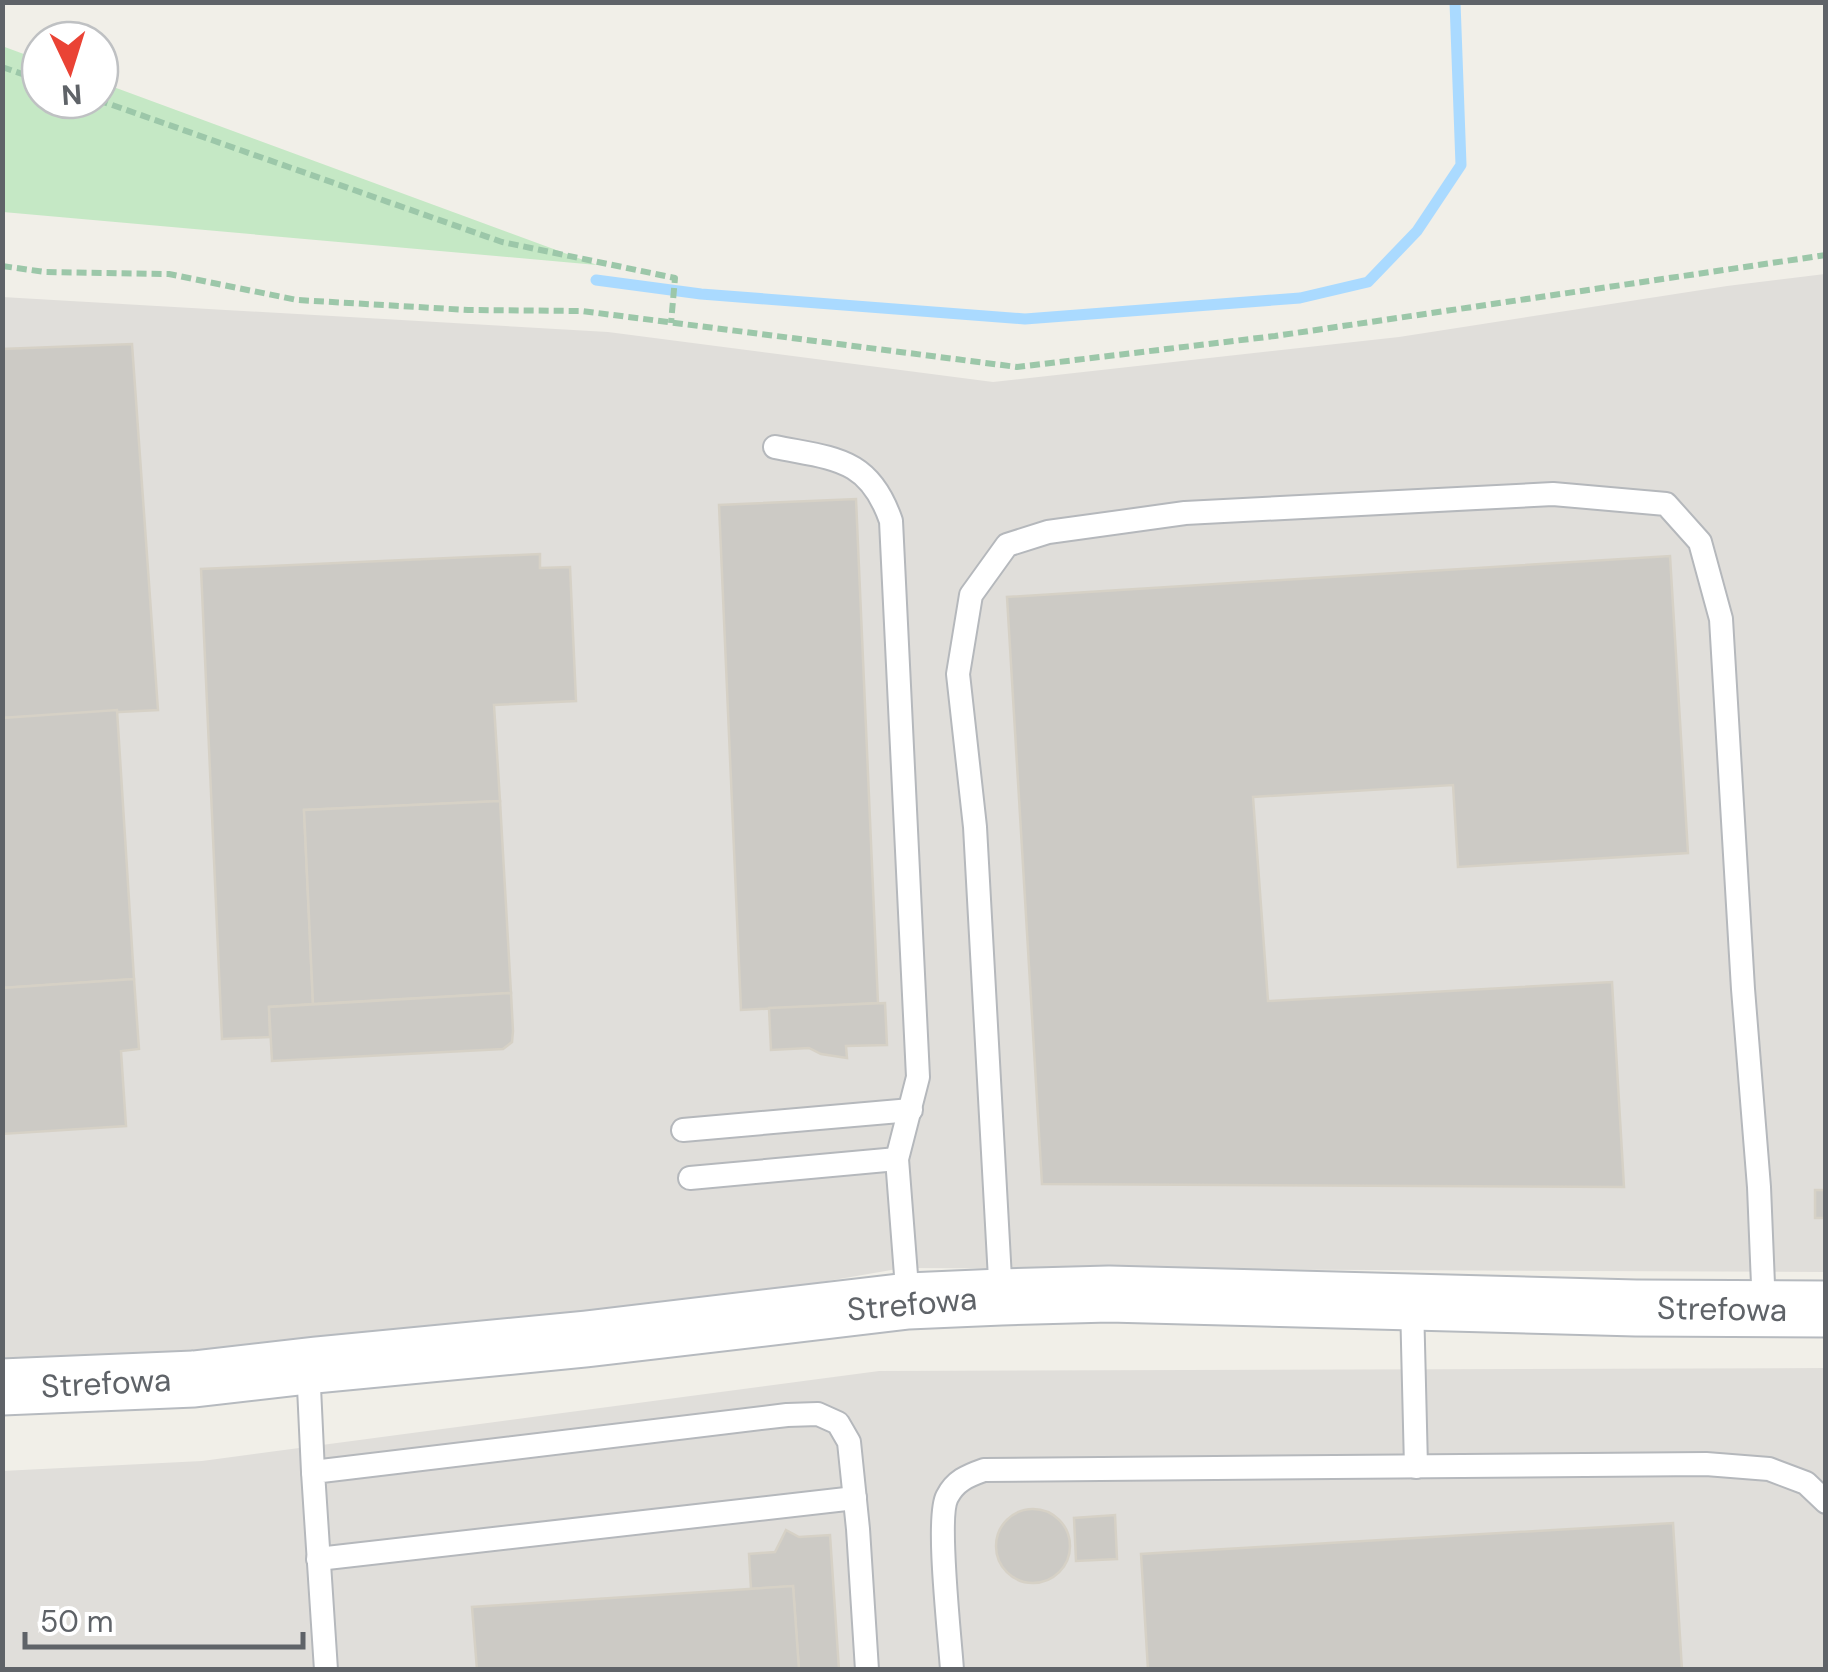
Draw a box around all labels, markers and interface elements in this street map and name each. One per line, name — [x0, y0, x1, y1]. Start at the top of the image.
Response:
north arrow — [20, 20, 120, 120]
text: N — [60, 75, 83, 114]
street label: Strefowa — [845, 1277, 979, 1331]
street label: Strefowa — [1656, 1287, 1788, 1331]
street label: Strefowa — [40, 1359, 172, 1407]
scale bar — [25, 1587, 302, 1649]
text: 50 m — [40, 1602, 114, 1641]

